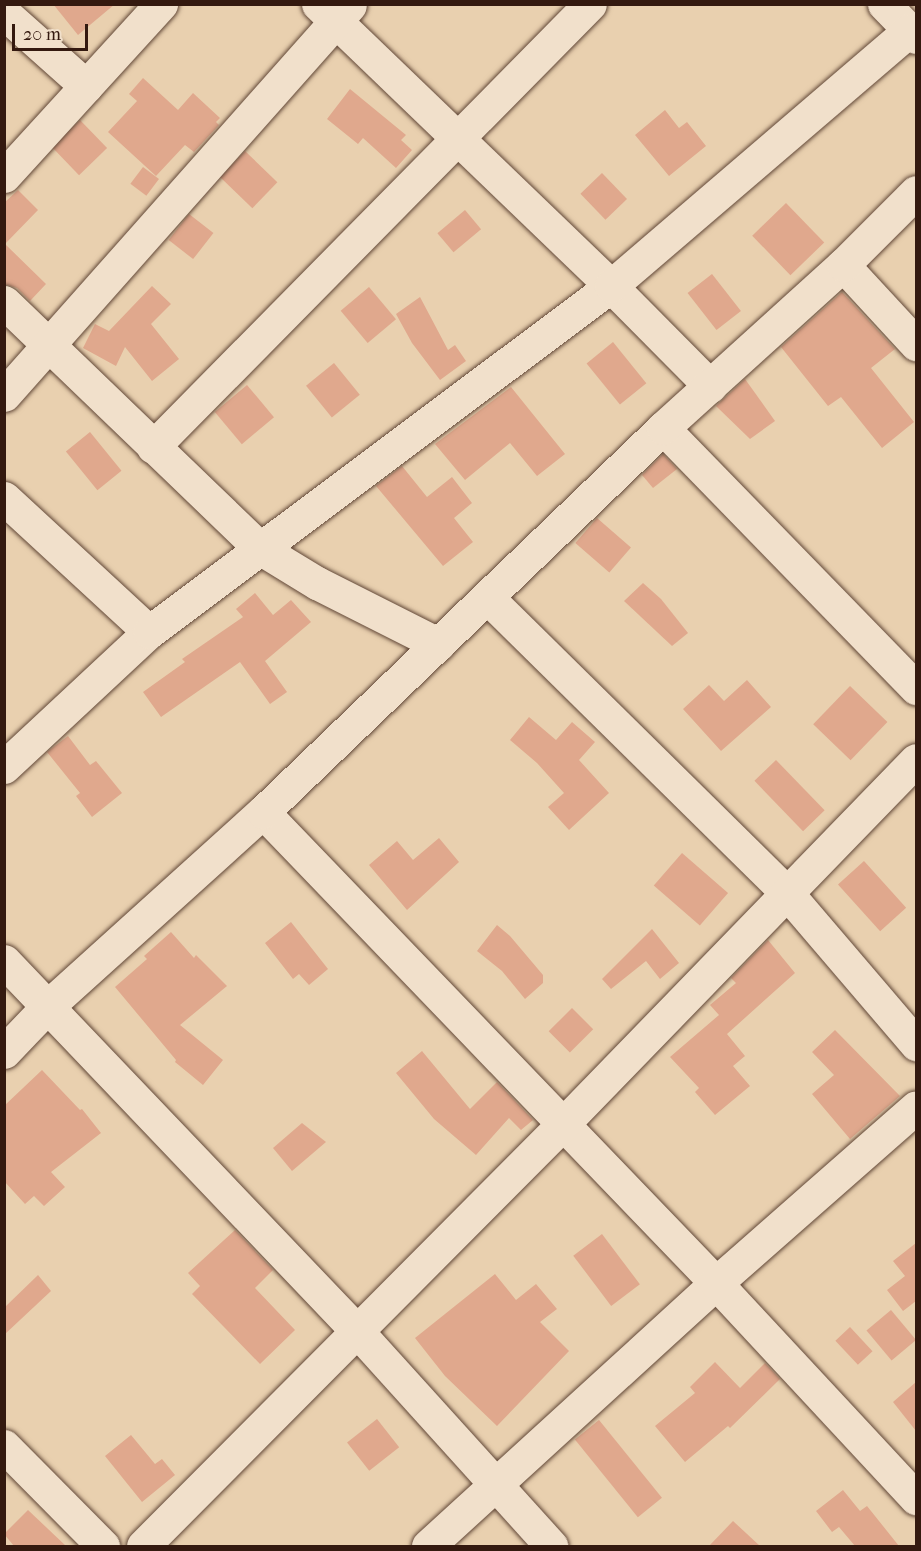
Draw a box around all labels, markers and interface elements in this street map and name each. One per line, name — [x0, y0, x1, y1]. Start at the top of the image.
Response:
scale bar — [15, 12, 92, 50]
text: 20 m — [23, 24, 61, 45]

